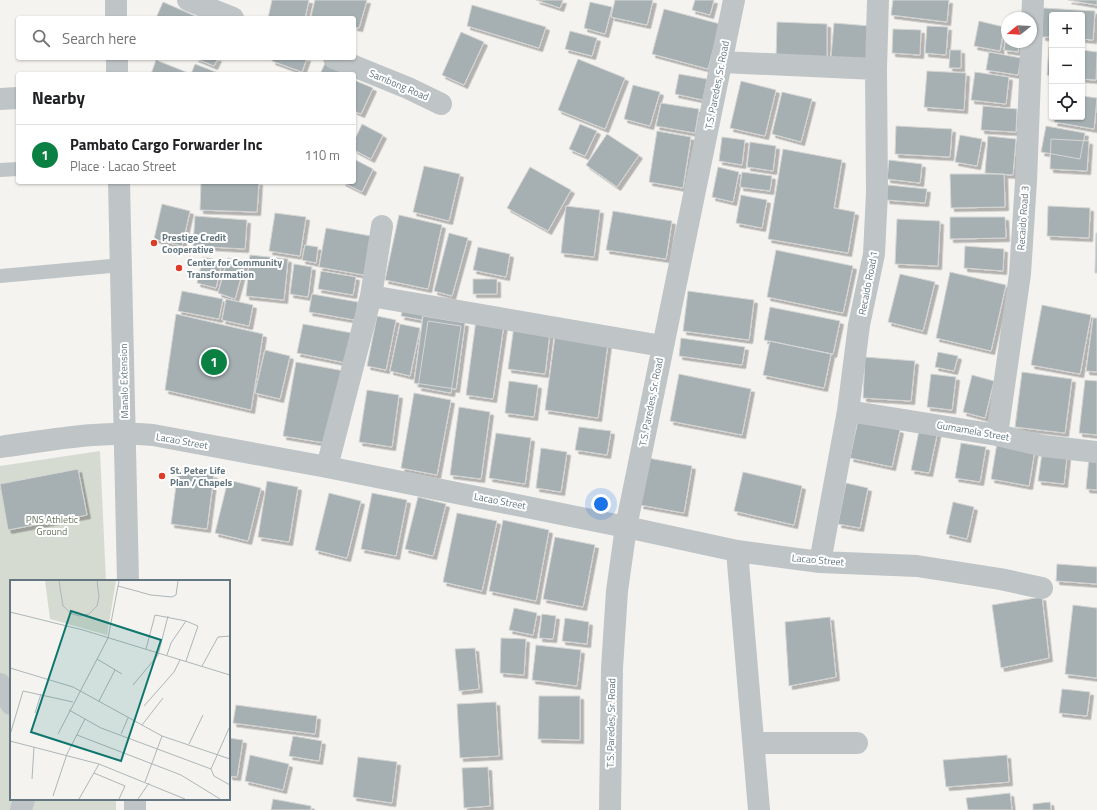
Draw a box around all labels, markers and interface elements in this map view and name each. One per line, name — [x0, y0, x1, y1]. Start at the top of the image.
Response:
north arrow — [1001, 12, 1037, 48]
map controls — [1049, 12, 1085, 120]
button: + — [1049, 12, 1085, 48]
search box — [16, 16, 356, 60]
icon: search — [30, 27, 52, 49]
text: Search here — [62, 27, 136, 50]
street label: T.S. Paredes, Sr. Road — [701, 40, 733, 130]
button: − — [1049, 48, 1085, 84]
street label: Sambong Road — [367, 66, 431, 104]
button: locate — [1049, 84, 1085, 120]
text: Nearby — [32, 85, 85, 111]
text: Pambato Cargo Forwarder Inc — [70, 133, 262, 156]
text: 1 — [41, 145, 49, 165]
text: 110 m — [304, 145, 340, 165]
text: Place · Lacao Street — [70, 156, 176, 176]
street label: Recaido Road 3 — [1013, 185, 1033, 251]
place label: Prestige Credit Cooperative — [162, 230, 227, 257]
marker: Prestige Credit Cooperative — [149, 238, 159, 248]
street label: Recaido Road 1 — [854, 250, 882, 316]
place label: Center for Community Transformation — [187, 255, 282, 282]
marker: Center for Community Transformation — [174, 263, 184, 273]
street label: Manalo Extension — [116, 343, 132, 419]
pin: 1 — [201, 347, 227, 377]
street label: T.S. Paredes, Sr. Road — [635, 357, 667, 447]
street label: Gumamela Street — [935, 417, 1011, 445]
street label: Lacao Street — [155, 429, 210, 453]
place label: St. Peter Life Plan / Chapels — [170, 463, 233, 490]
marker: St. Peter Life Plan / Chapels — [157, 471, 167, 481]
street label: Lacao Street — [473, 489, 528, 513]
your location — [591, 494, 611, 514]
park label: PNS Athletic Ground — [26, 512, 78, 539]
street label: Lacao Street — [791, 550, 845, 570]
inset map — [10, 580, 230, 800]
street label: T.S. Paredes, Sr. Road — [603, 678, 619, 768]

